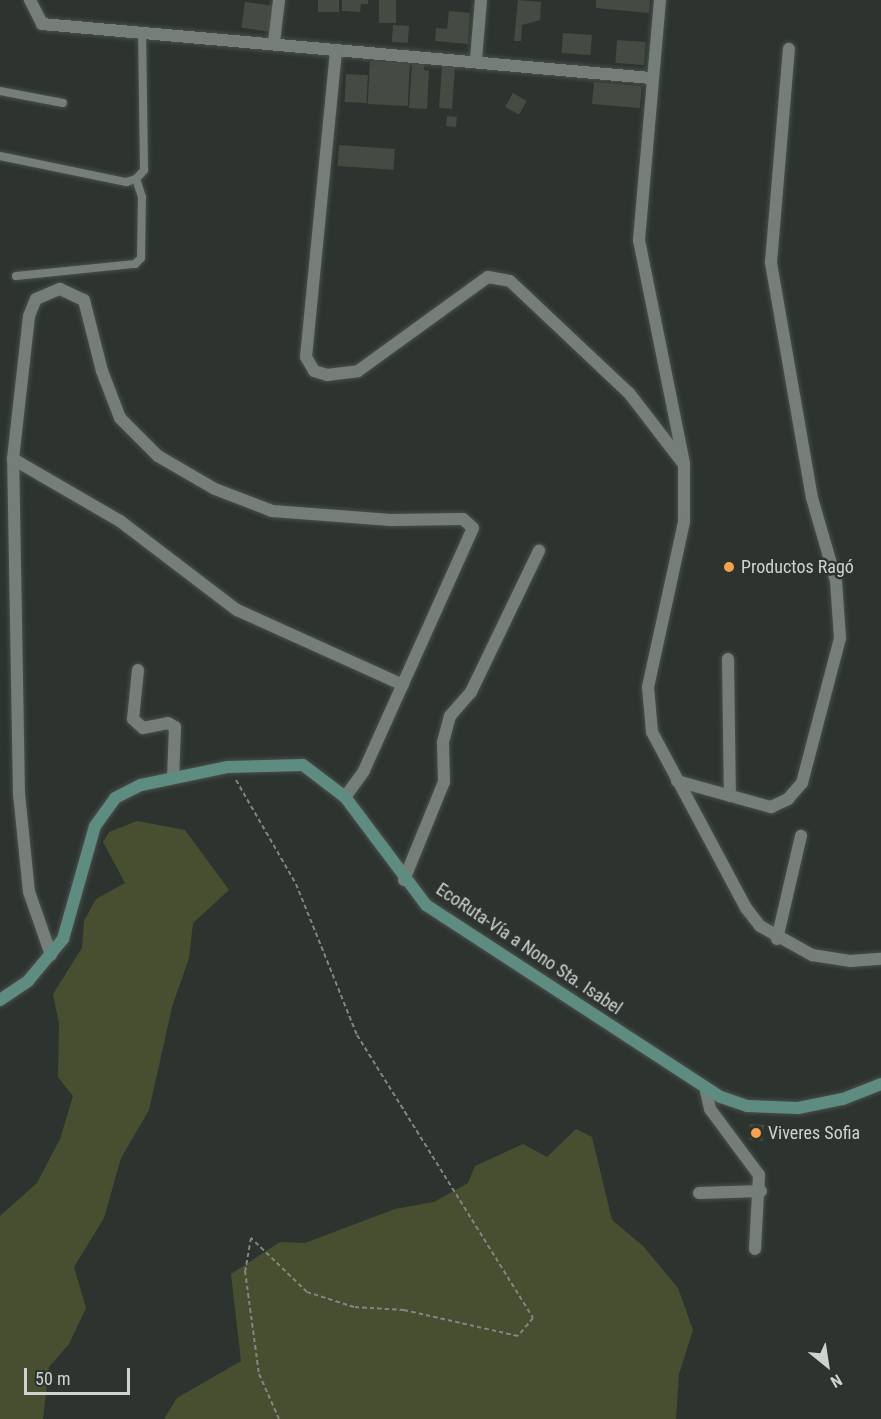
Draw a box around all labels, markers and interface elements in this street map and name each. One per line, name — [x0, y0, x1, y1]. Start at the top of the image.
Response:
place label: Productos Ragó — [741, 556, 854, 578]
marker: Productos Ragó — [722, 560, 736, 574]
street label: EcoRuta-Vía a Nono Sta. Isabel — [432, 879, 626, 1019]
place label: Viveres Sofia — [768, 1122, 860, 1144]
marker: Viveres Sofia — [749, 1126, 763, 1140]
north arrow — [797, 1335, 857, 1395]
scale bar — [27, 1356, 134, 1394]
text: 50 m — [35, 1368, 70, 1389]
text: N — [827, 1370, 845, 1392]

